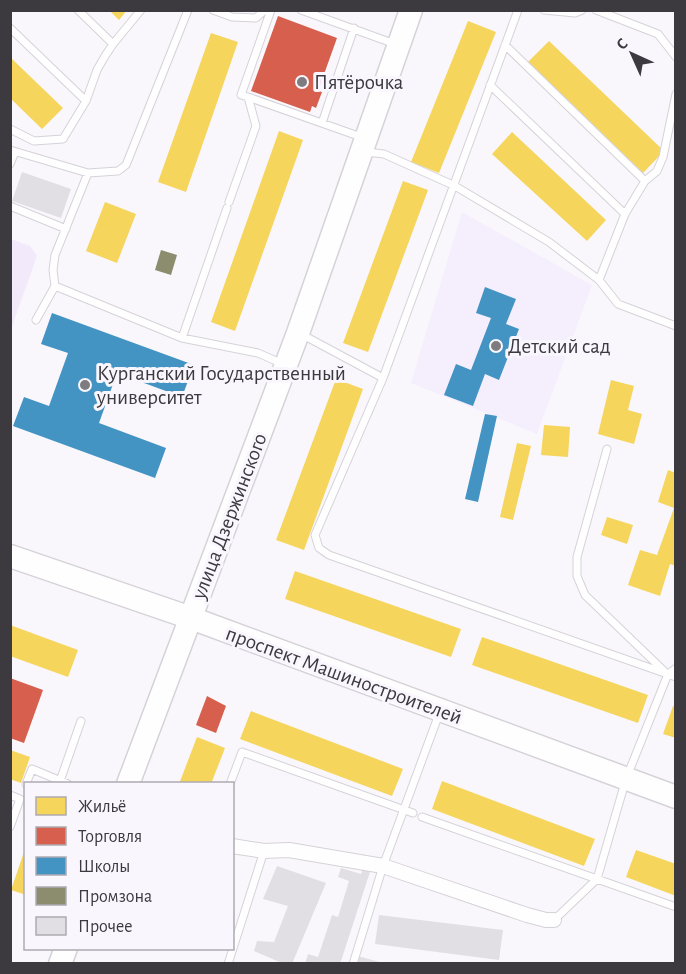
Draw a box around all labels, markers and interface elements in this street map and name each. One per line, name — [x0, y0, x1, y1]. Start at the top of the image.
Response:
north arrow — [602, 24, 662, 84]
text: С — [613, 35, 631, 53]
place label: Пятёрочка — [314, 72, 404, 93]
marker: Пятёрочка — [295, 75, 309, 89]
place label: Детский сад — [508, 336, 611, 357]
marker: Детский сад — [489, 339, 503, 353]
place label: Курганский Государственный университет — [96, 363, 346, 408]
marker: Курганский Государственный университет — [78, 378, 92, 392]
street label: улица Дзержинского — [188, 430, 271, 603]
street label: проспект Машиностроителей — [223, 623, 465, 728]
legend — [24, 782, 234, 950]
text: Жильё — [78, 798, 126, 816]
text: Торговля — [78, 828, 142, 846]
text: Школы — [78, 858, 130, 876]
text: Промзона — [78, 888, 152, 906]
text: Прочее — [78, 918, 133, 936]

